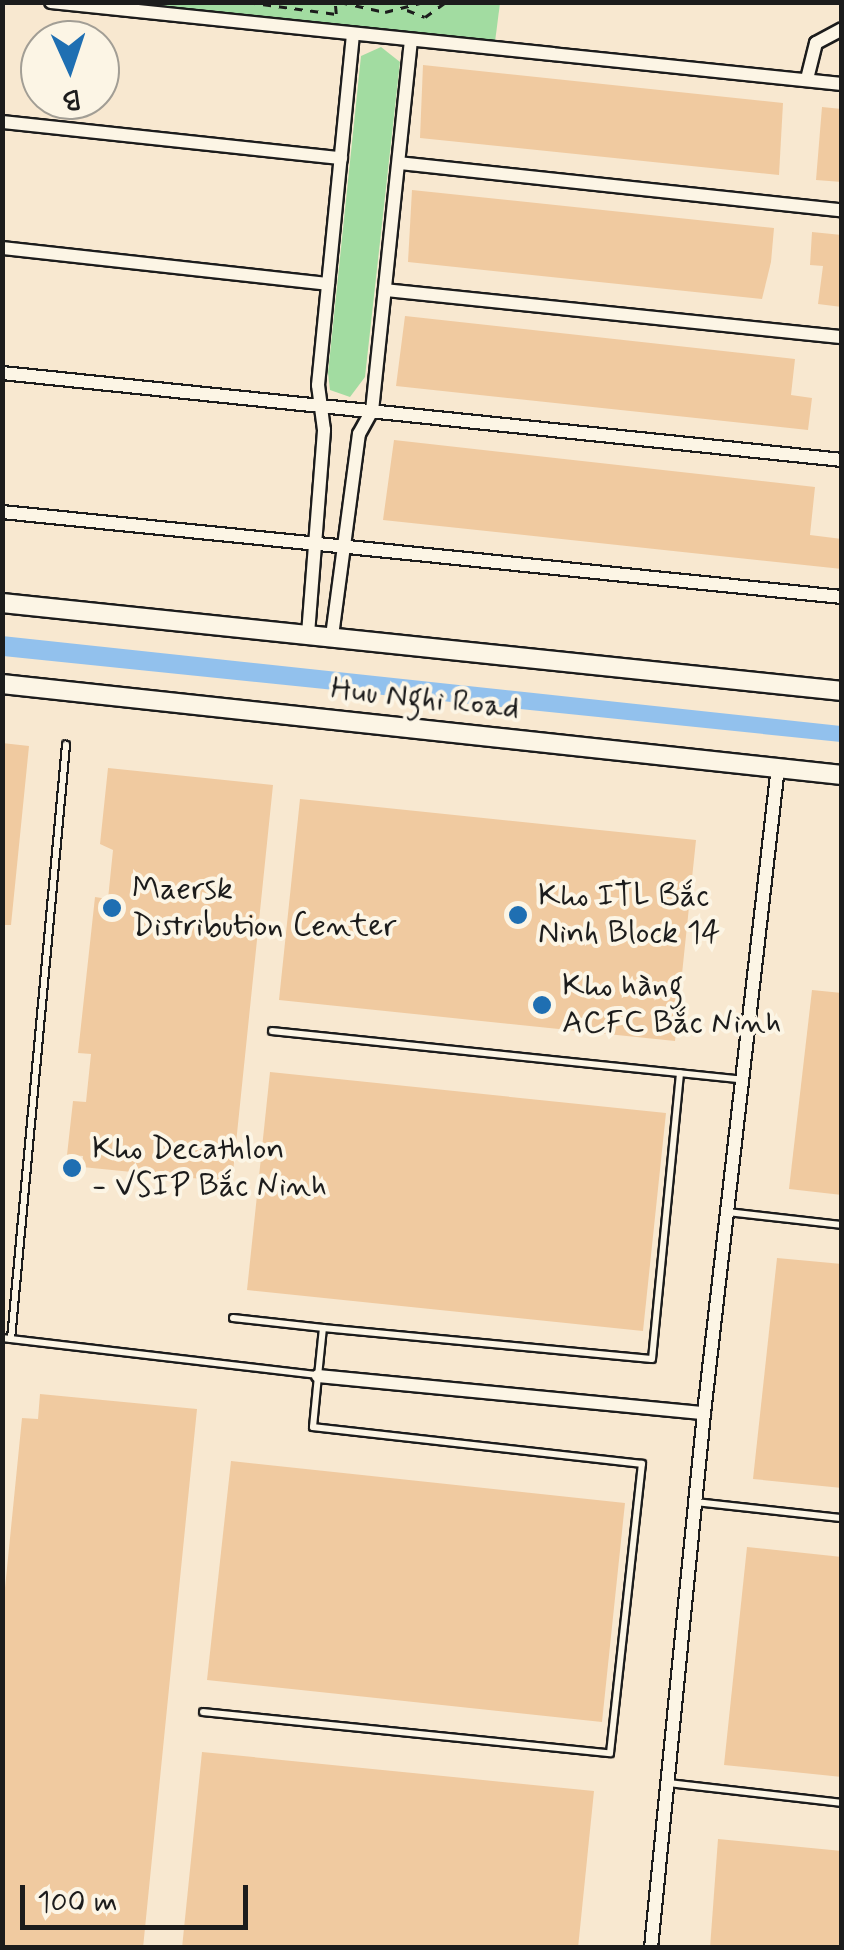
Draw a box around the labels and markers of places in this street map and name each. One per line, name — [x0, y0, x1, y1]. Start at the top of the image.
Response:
place label: Maersk Distribution Center — [132, 871, 391, 946]
place label: Kho ITL Bắc Ninh Block 14 — [538, 878, 721, 953]
marker: Maersk Distribution Center — [101, 897, 123, 919]
marker: Kho ITL Bắc Ninh Block 14 — [507, 904, 529, 926]
place label: Kho hàng ACFC Bắc Ninh — [562, 968, 772, 1043]
marker: Kho hàng ACFC Bắc Ninh — [531, 994, 553, 1016]
place label: Kho Decathlon - VSIP Bắc Ninh — [92, 1131, 318, 1206]
marker: Kho Decathlon - VSIP Bắc Ninh — [61, 1157, 83, 1179]

